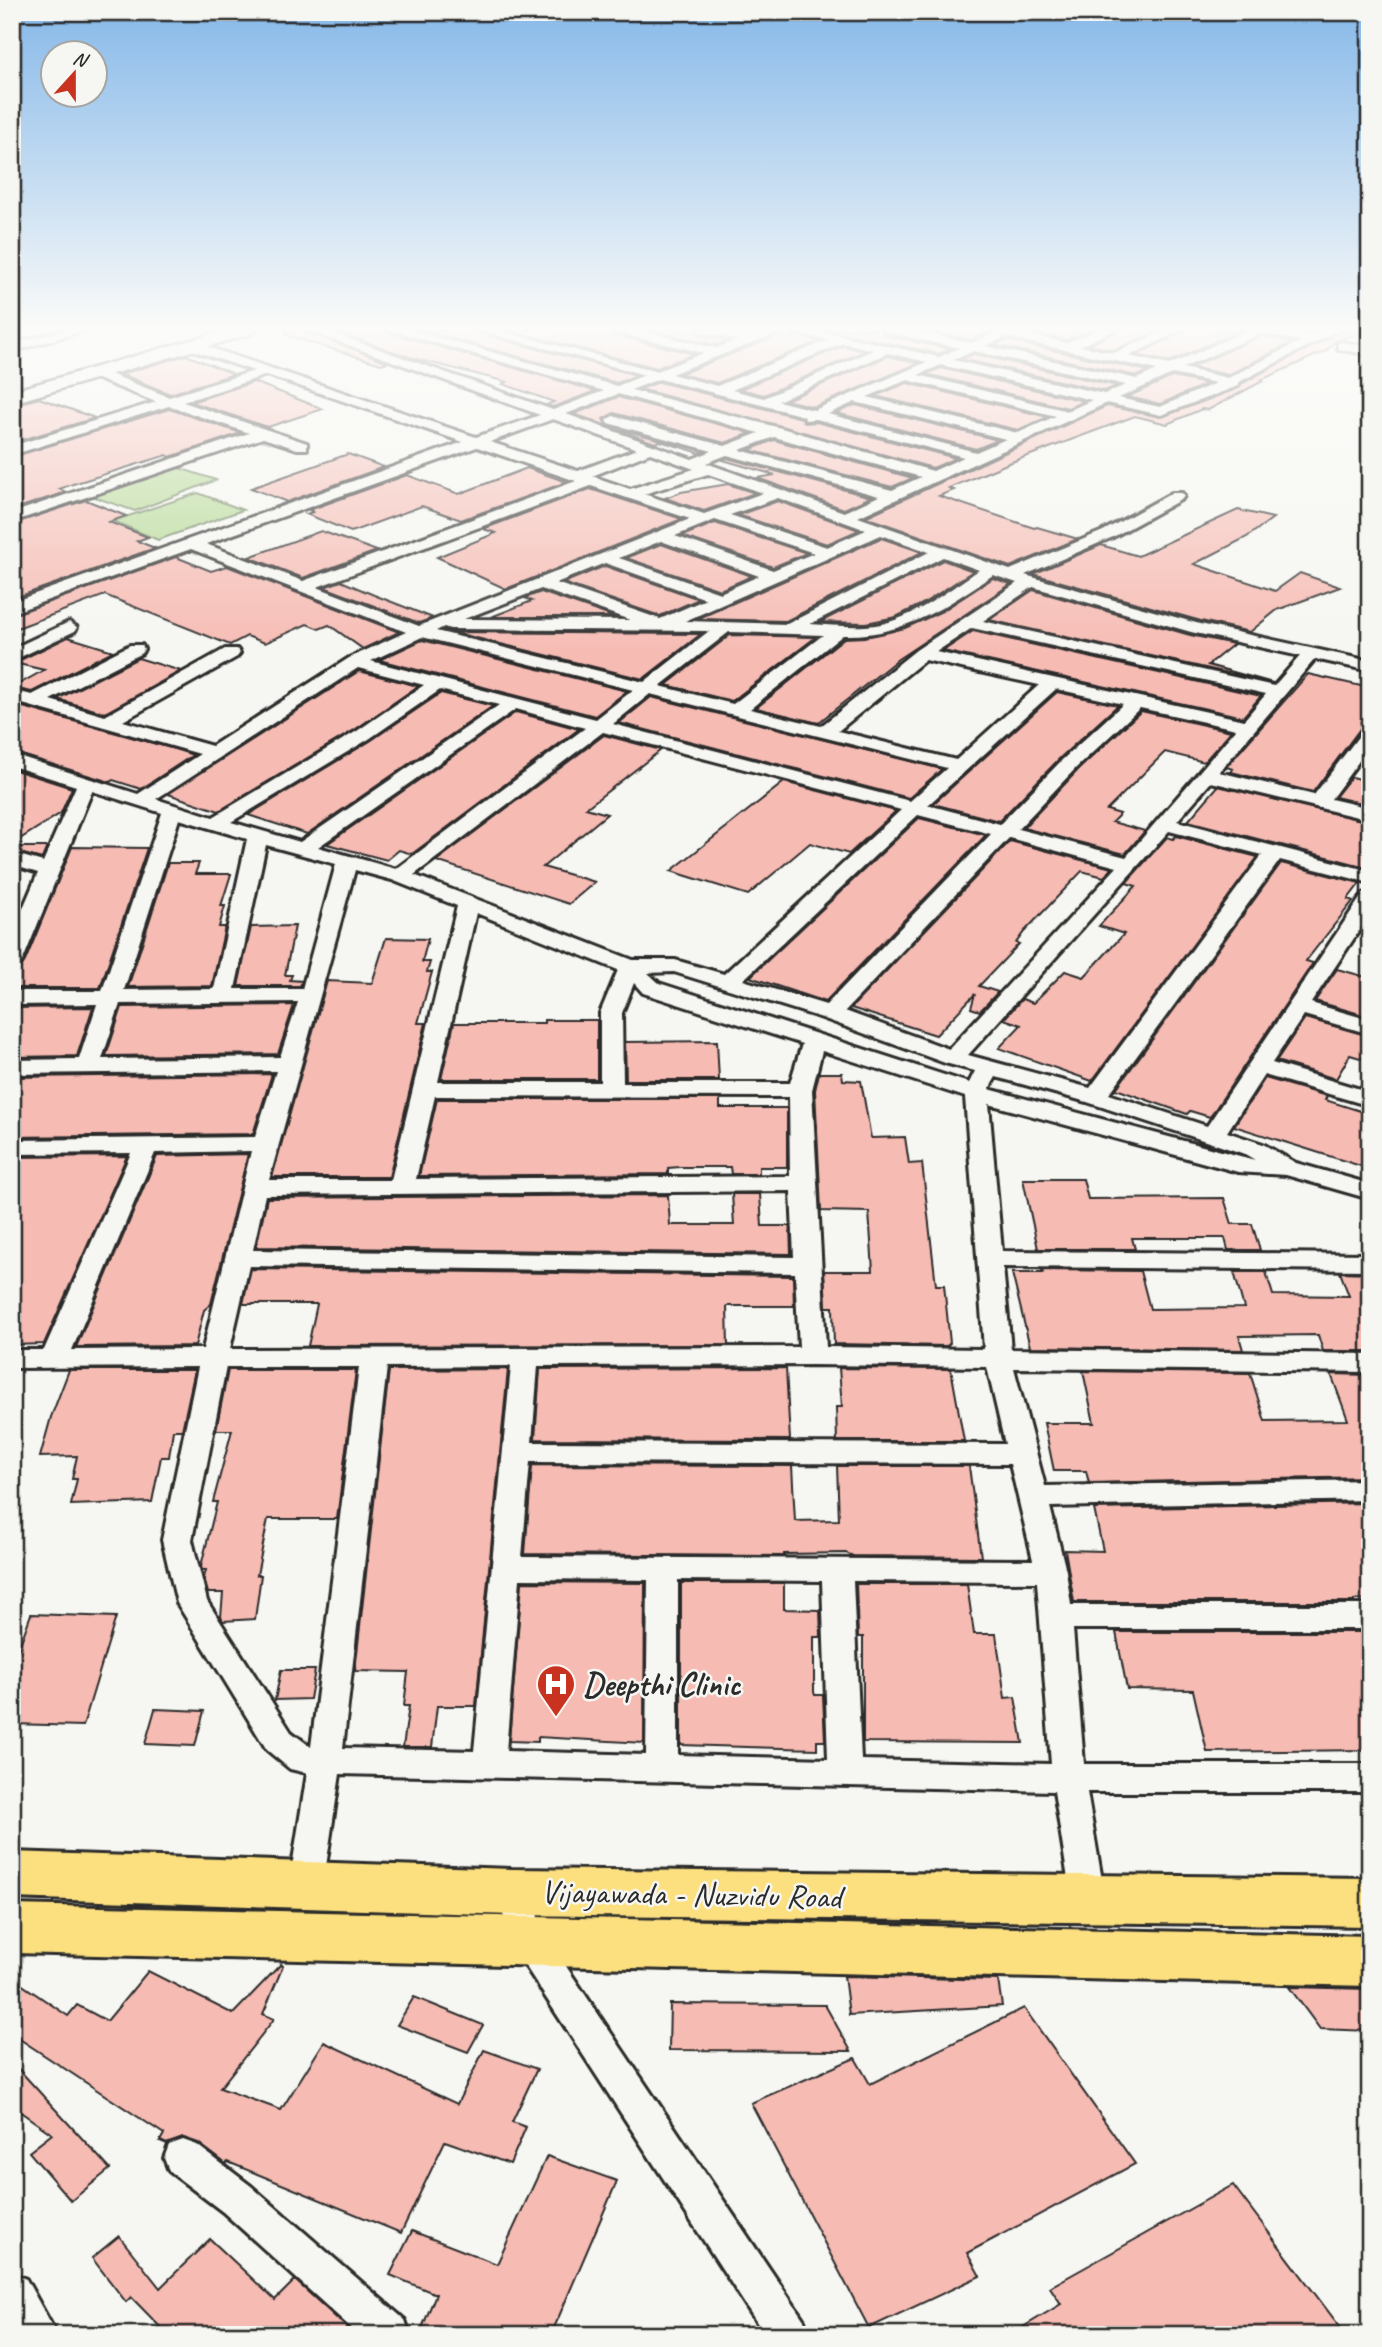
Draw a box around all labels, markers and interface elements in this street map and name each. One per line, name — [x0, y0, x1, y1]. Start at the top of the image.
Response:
north arrow — [38, 38, 108, 108]
text: N — [70, 46, 93, 74]
hospital icon: Deepthi Clinic — [535, 1663, 577, 1718]
place label: Deepthi Clinic — [583, 1663, 742, 1705]
street label: Vijayawada - Nuzvidu Road — [540, 1870, 847, 1918]

